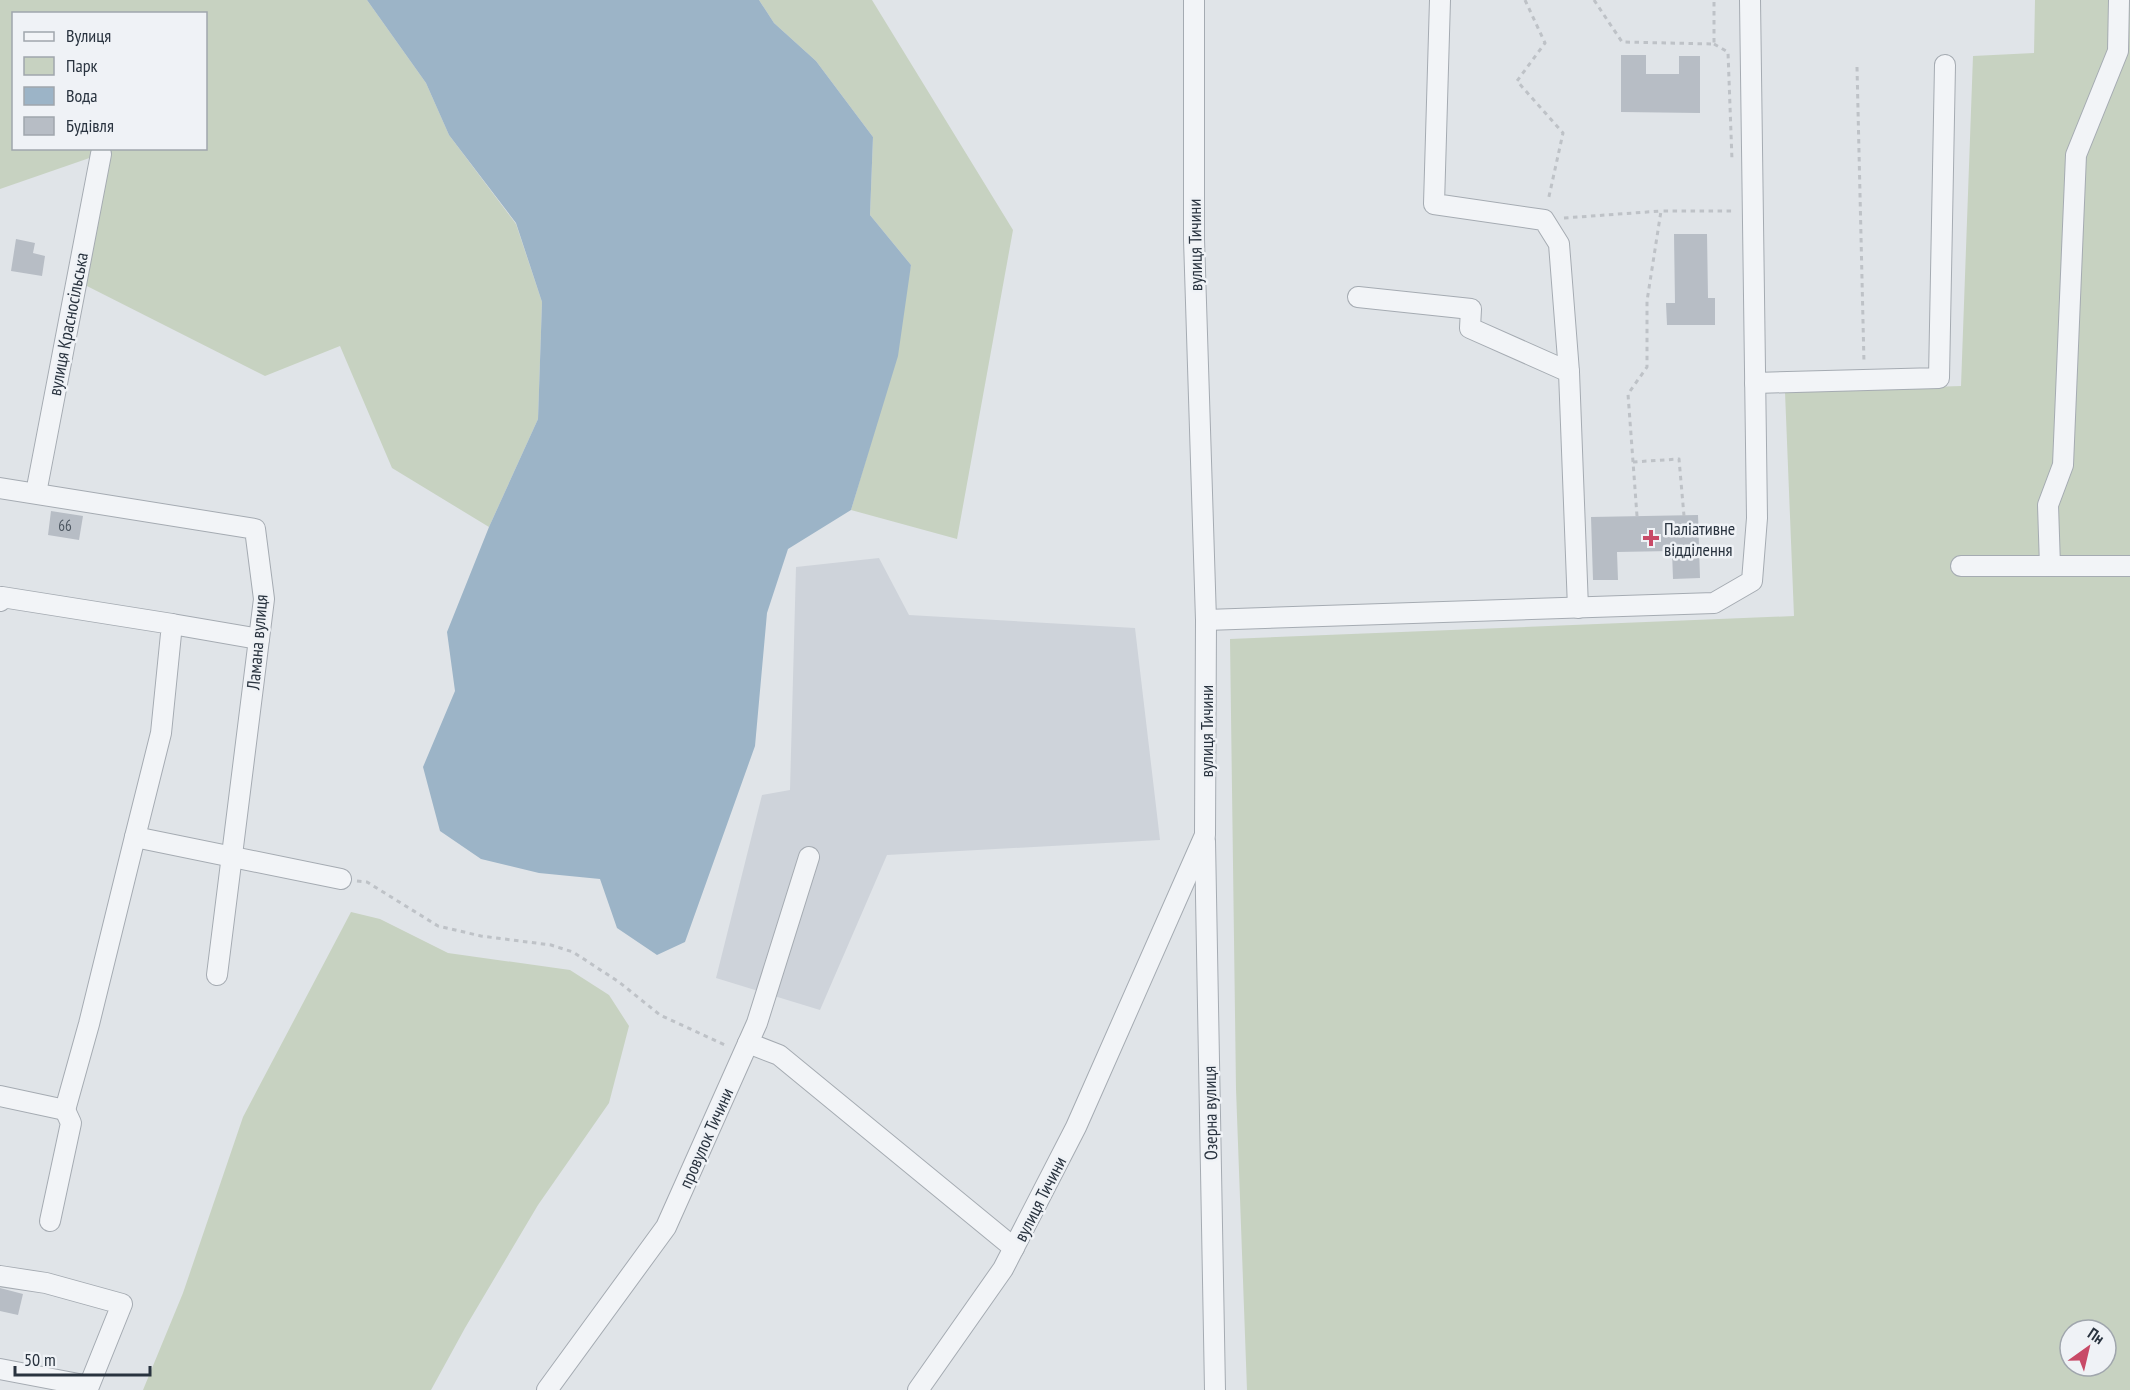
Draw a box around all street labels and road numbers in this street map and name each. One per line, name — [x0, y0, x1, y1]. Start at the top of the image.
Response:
street label: вулиця Тичини — [1183, 199, 1207, 291]
street label: вулиця Красносільська — [43, 250, 93, 398]
street label: Ламана вулиця — [241, 593, 273, 692]
street label: вулиця Тичини — [1195, 685, 1218, 777]
street label: Озерна вулиця — [1198, 1066, 1222, 1160]
street label: провулок Тичини — [674, 1084, 738, 1192]
street label: вулиця Тичини — [1009, 1153, 1071, 1245]

